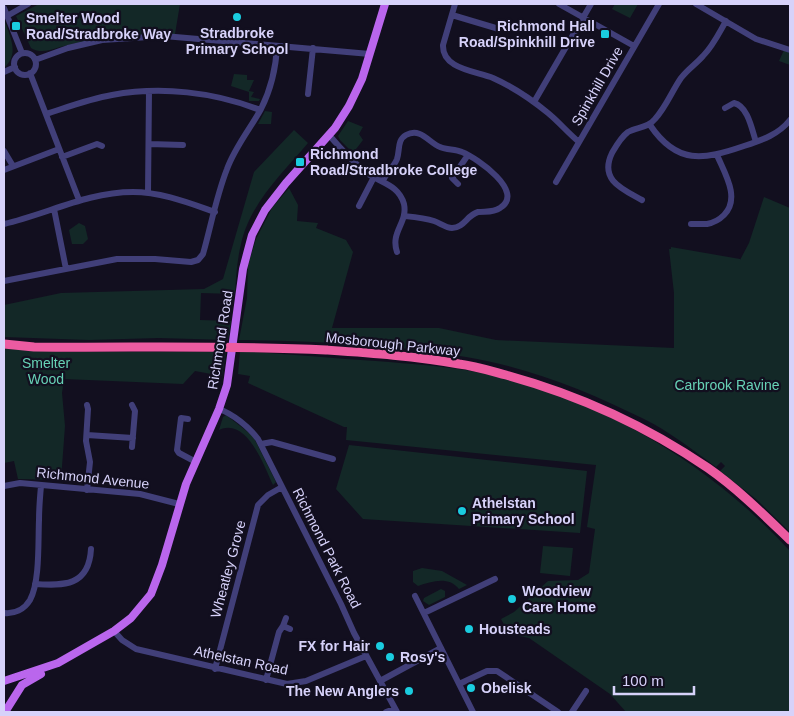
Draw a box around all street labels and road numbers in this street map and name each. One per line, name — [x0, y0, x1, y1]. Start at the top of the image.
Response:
street label: Spinkhill Drive — [568, 43, 626, 128]
street label: Richmond Road — [204, 289, 236, 391]
street label: Mosborough Parkway — [325, 329, 461, 359]
street label: Richmond Avenue — [36, 464, 150, 492]
street label: Richmond Park Road — [290, 485, 364, 611]
street label: Wheatley Grove — [207, 518, 249, 620]
street label: Athelstan Road — [193, 642, 289, 678]

